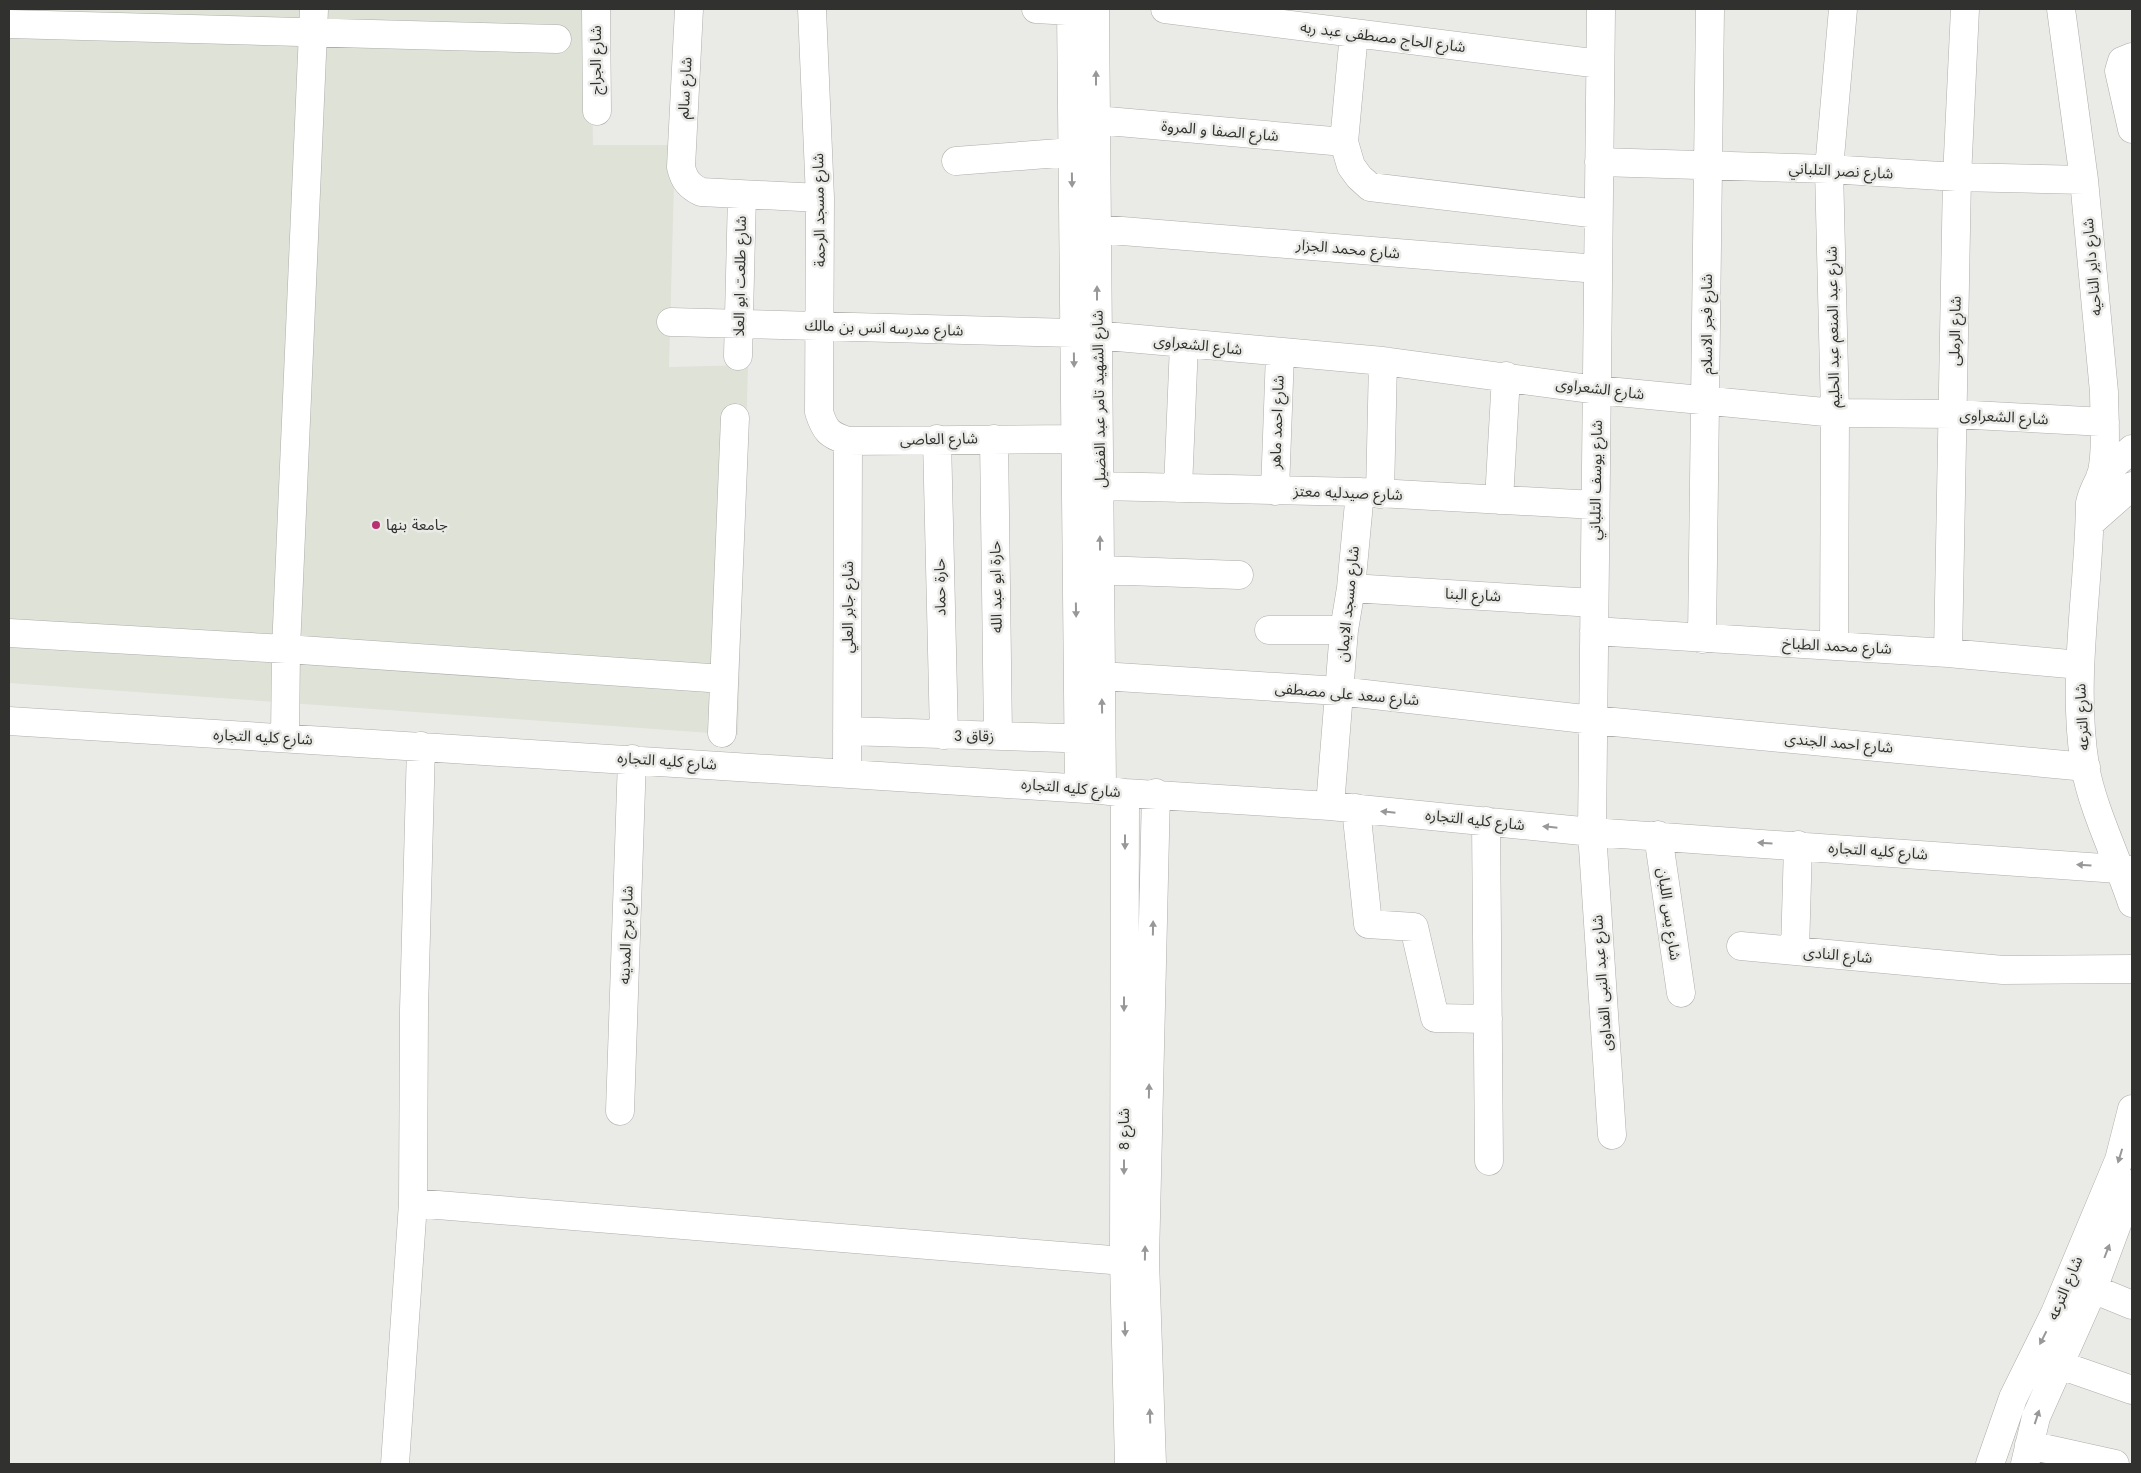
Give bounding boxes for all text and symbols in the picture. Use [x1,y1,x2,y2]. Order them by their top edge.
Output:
street label: شارع الحاج مصطفى عبد ربه [1299,16,1467,59]
street label: شارع الجراج [585,25,608,95]
street label: شارع سالم [672,56,699,120]
one-way arrow [1091,70,1099,86]
street label: شارع الصفا و المروة [1160,115,1280,148]
street label: شارع مسجد الرحمة [807,153,832,267]
street label: شارع نصر التلباني [1788,157,1894,186]
one-way arrow [1068,172,1076,188]
street label: شارع طلعت ابو العلا [728,215,753,336]
street label: شارع داير الناحيه [2077,217,2108,317]
street label: شارع محمد الجزار [1294,233,1401,266]
street label: شارع عبد المنعم عبد الحليم [1821,246,1846,408]
street label: شارع فجر الاسلام [1696,273,1719,374]
one-way arrow [1093,285,1101,301]
street label: شارع الرملى [1943,296,1968,366]
street label: شارع الشهيد تامر عبد الفضيل [1086,310,1113,488]
street label: شارع مدرسه انس بن مالك [804,314,964,343]
street label: شارع الشعراوى [1152,329,1244,362]
one-way arrow [1070,352,1078,368]
street label: شارع الشعراوى [1554,373,1646,406]
street label: شارع احمد ماهر [1264,374,1291,470]
street label: شارع الشعراوى [1959,404,2049,431]
street label: شارع يوسف التلباني [1584,419,1609,540]
street label: شارع العاصى [900,427,978,452]
street label: شارع صيدليه معتز [1292,480,1403,507]
place label: جامعة بنها [386,514,448,536]
marker: جامعة بنها [370,519,382,531]
one-way arrow [1096,535,1104,551]
street label: حارة ابو عبد الله [984,541,1008,633]
street label: شارع مسجد الايمان [1331,545,1366,663]
street label: حارة حماد [928,558,952,616]
street label: شارع جابر العلي [837,561,860,653]
street label: شارع البنا [1444,583,1502,608]
one-way arrow [1072,602,1080,618]
street label: شارع محمد الطباخ [1782,632,1893,661]
street label: شارع سعد على مصطفى [1274,677,1420,712]
street label: شارع الترعه [2069,683,2096,751]
one-way arrow [1097,698,1105,714]
street label: شارع كليه التجاره [213,723,314,752]
street label: زقاق 3 [954,725,994,747]
street label: شارع احمد الجندى [1784,727,1894,760]
street label: شارع كليه التجاره [616,747,718,776]
street label: شارع كليه التجاره [1020,773,1122,804]
street label: شارع كليه التجاره [1424,804,1526,837]
one-way arrow [1380,807,1396,815]
one-way arrow [1542,823,1558,831]
one-way arrow [1121,834,1129,850]
street label: شارع كليه التجاره [1827,837,1929,866]
one-way arrow [1756,838,1772,846]
one-way arrow [2075,861,2091,869]
street label: شارع يس اللبان [1651,866,1686,962]
street label: شارع برج المدينه [613,885,640,985]
street label: شارع عبد النبى الفداوى [1586,914,1619,1052]
one-way arrow [1149,920,1157,936]
street label: شارع النادى [1802,941,1874,970]
one-way arrow [1120,996,1128,1012]
one-way arrow [1145,1082,1153,1098]
street label: شارع 8 [1113,1108,1136,1150]
one-way arrow [2115,1149,2123,1164]
one-way arrow [1120,1159,1128,1175]
one-way arrow [2104,1244,2111,1259]
one-way arrow [1142,1245,1150,1261]
street label: شارع الترعه [2042,1253,2089,1324]
one-way arrow [1122,1321,1130,1337]
one-way arrow [2039,1331,2047,1345]
one-way arrow [1146,1407,1154,1423]
one-way arrow [2033,1409,2041,1424]

